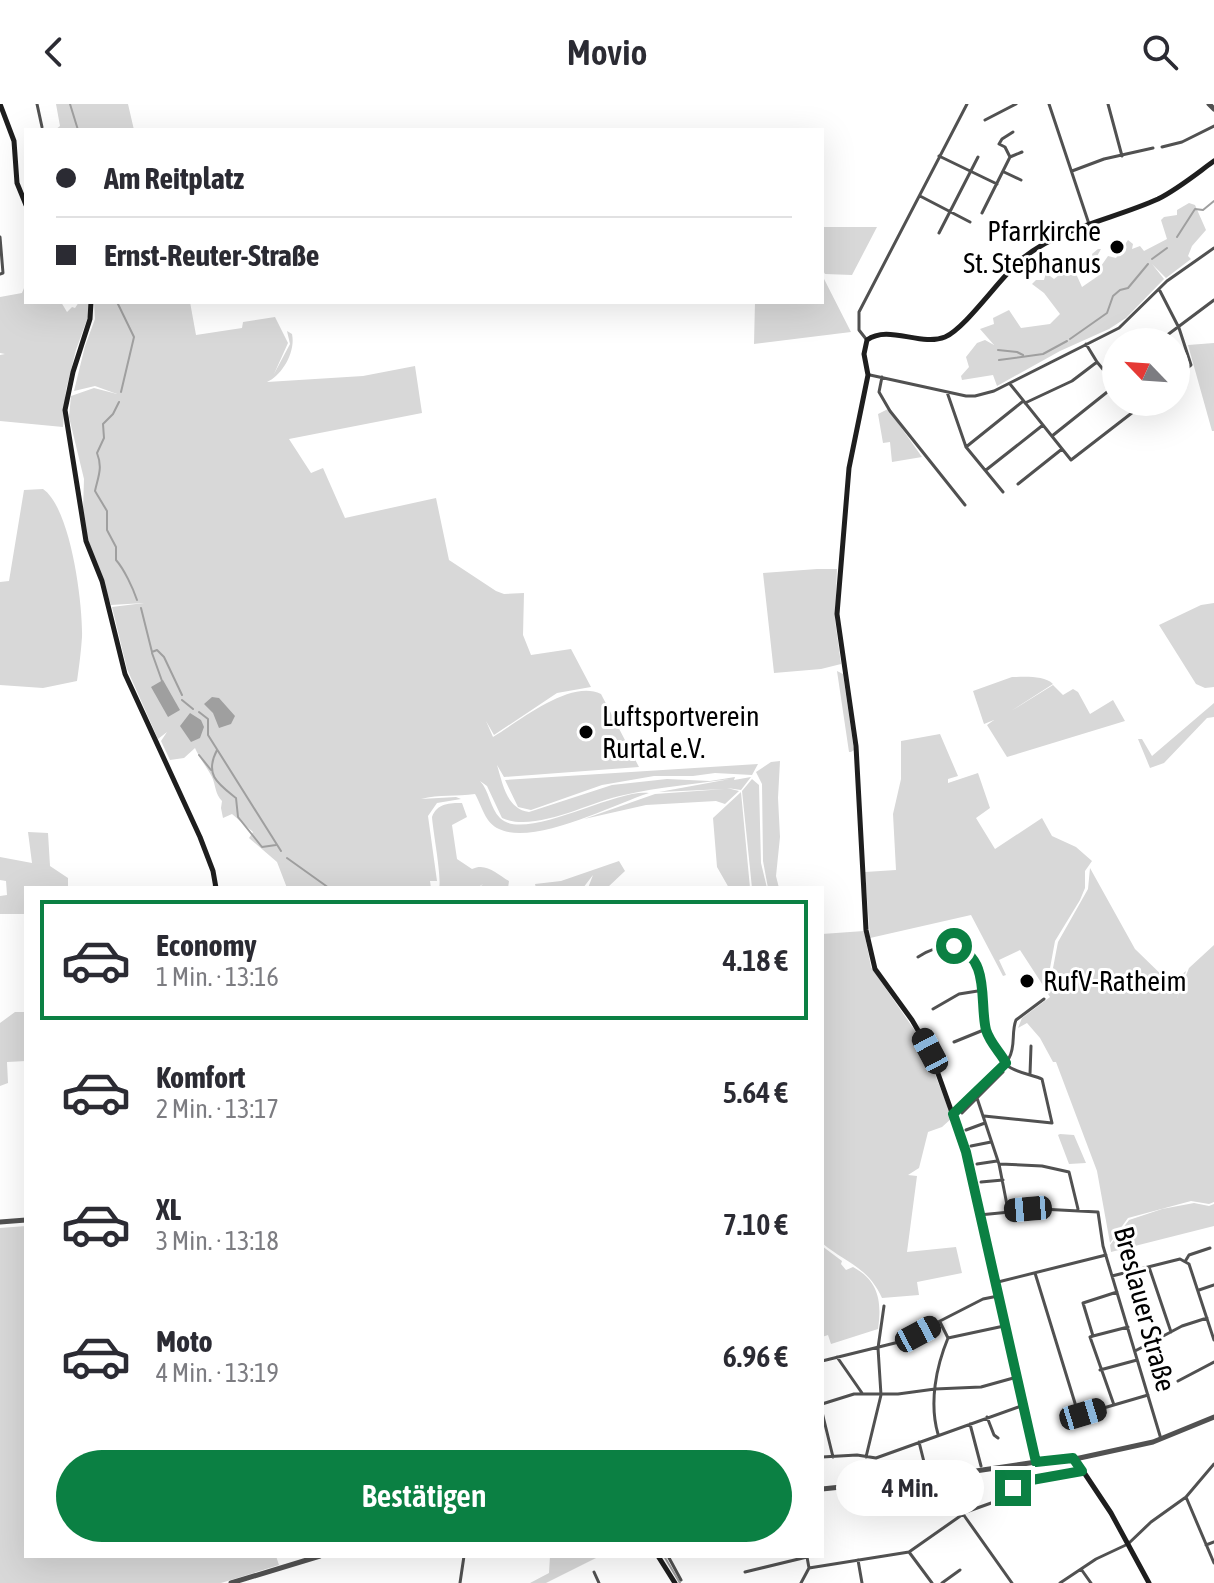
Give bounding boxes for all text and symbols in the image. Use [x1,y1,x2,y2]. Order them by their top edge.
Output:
icon: back [32,30,76,74]
icon: search [1138,30,1182,74]
text: Movio [567,31,647,73]
text: Am Reitplatz [104,161,244,195]
place label: Pfarrkirche St. Stephanus [963,215,1101,279]
text: Ernst-Reuter-Straße [104,238,320,272]
marker: Pfarrkirche St. Stephanus [1108,238,1126,256]
north arrow [1102,328,1190,416]
map controls [1102,328,1190,416]
place label: Luftsportverein Rurtal e.V. [602,700,759,764]
marker: Luftsportverein Rurtal e.V. [577,723,595,741]
icon: car [60,924,132,996]
text: Economy [156,928,257,962]
route start [936,928,972,964]
text: 4.18 € [723,943,788,977]
text: 1 Min. · 13:16 [156,962,279,992]
place label: RufV-Ratheim [1043,965,1187,997]
marker: RufV-Ratheim [1018,972,1036,990]
car [908,1024,952,1078]
icon: car [60,1056,132,1128]
text: Komfort [156,1060,245,1094]
text: 5.64 € [723,1075,788,1109]
text: 2 Min. · 13:17 [156,1094,279,1124]
icon: car [60,1188,132,1260]
text: XL [156,1192,181,1226]
car [1003,1195,1053,1223]
text: 7.10 € [723,1207,788,1241]
street label: Breslauer Straße [1108,1223,1182,1395]
text: 3 Min. · 13:18 [156,1226,279,1256]
car [891,1312,945,1356]
icon: car [60,1320,132,1392]
text: Moto [156,1324,213,1358]
text: 6.96 € [723,1339,788,1373]
text: 4 Min. · 13:19 [156,1358,279,1388]
car [1057,1396,1109,1432]
button: Bestätigen [56,1450,792,1542]
callout: 4 Min. [837,1460,985,1516]
route end [995,1470,1031,1506]
text: 4 Min. [882,1473,938,1503]

